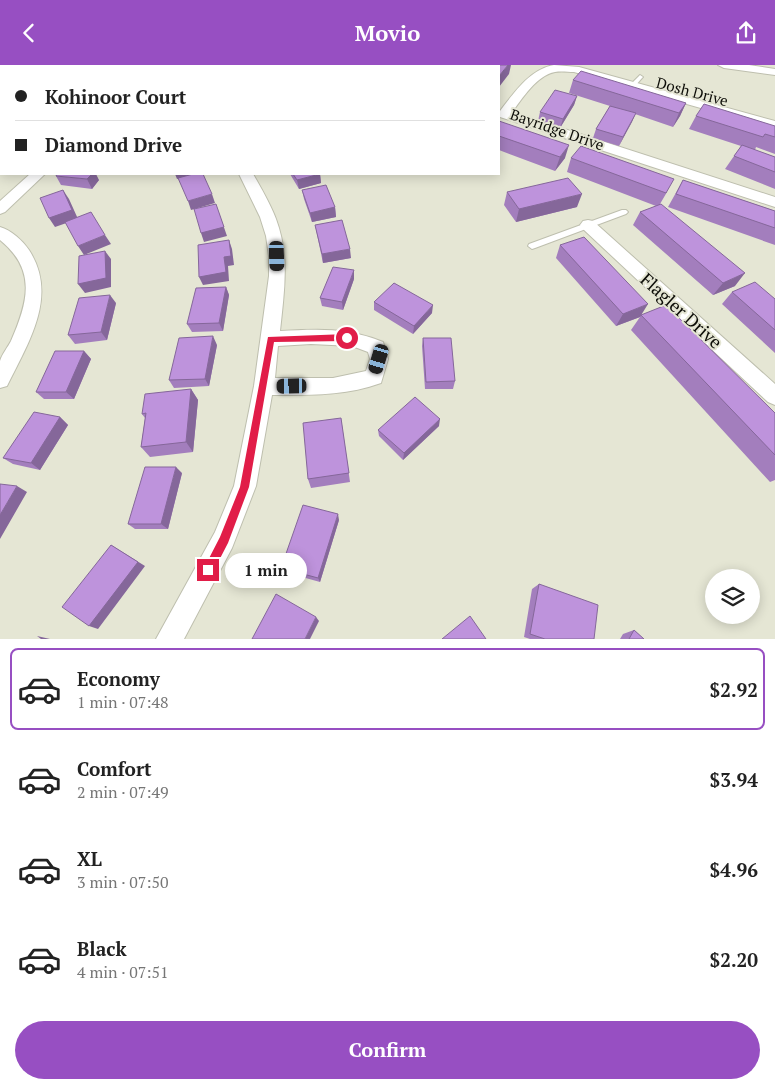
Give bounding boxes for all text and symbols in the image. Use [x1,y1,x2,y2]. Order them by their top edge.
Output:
text: Movio [355,18,420,47]
icon: back [15,19,43,47]
icon: share [732,19,760,47]
street label: Dosh Drive [654,72,730,110]
text: Kohinoor Court [45,84,186,109]
street label: Bayridge Drive [508,104,607,154]
text: Diamond Drive [45,132,182,157]
car [268,241,285,271]
street label: Flagler Drive [636,267,728,353]
route start [336,327,358,349]
car [367,342,390,376]
car [276,378,307,394]
callout: 1 min [226,553,308,587]
route end [197,559,219,581]
text: 1 min [244,559,288,581]
map controls [705,569,760,624]
button: layers [705,569,760,624]
text: Economy [77,666,160,691]
icon: car [17,667,62,712]
text: $2.92 [709,677,758,702]
text: 1 min · 07:48 [77,691,169,713]
text: Comfort [77,756,152,781]
icon: car [17,757,62,802]
text: $3.94 [709,767,758,792]
text: 2 min · 07:49 [77,781,169,803]
text: XL [77,846,102,871]
icon: car [17,847,62,892]
text: $4.96 [709,857,758,882]
text: 3 min · 07:50 [77,871,169,893]
text: Black [77,936,127,961]
icon: car [17,937,62,982]
text: $2.20 [709,947,758,972]
text: 4 min · 07:51 [77,961,169,983]
button: Confirm [15,1021,760,1079]

